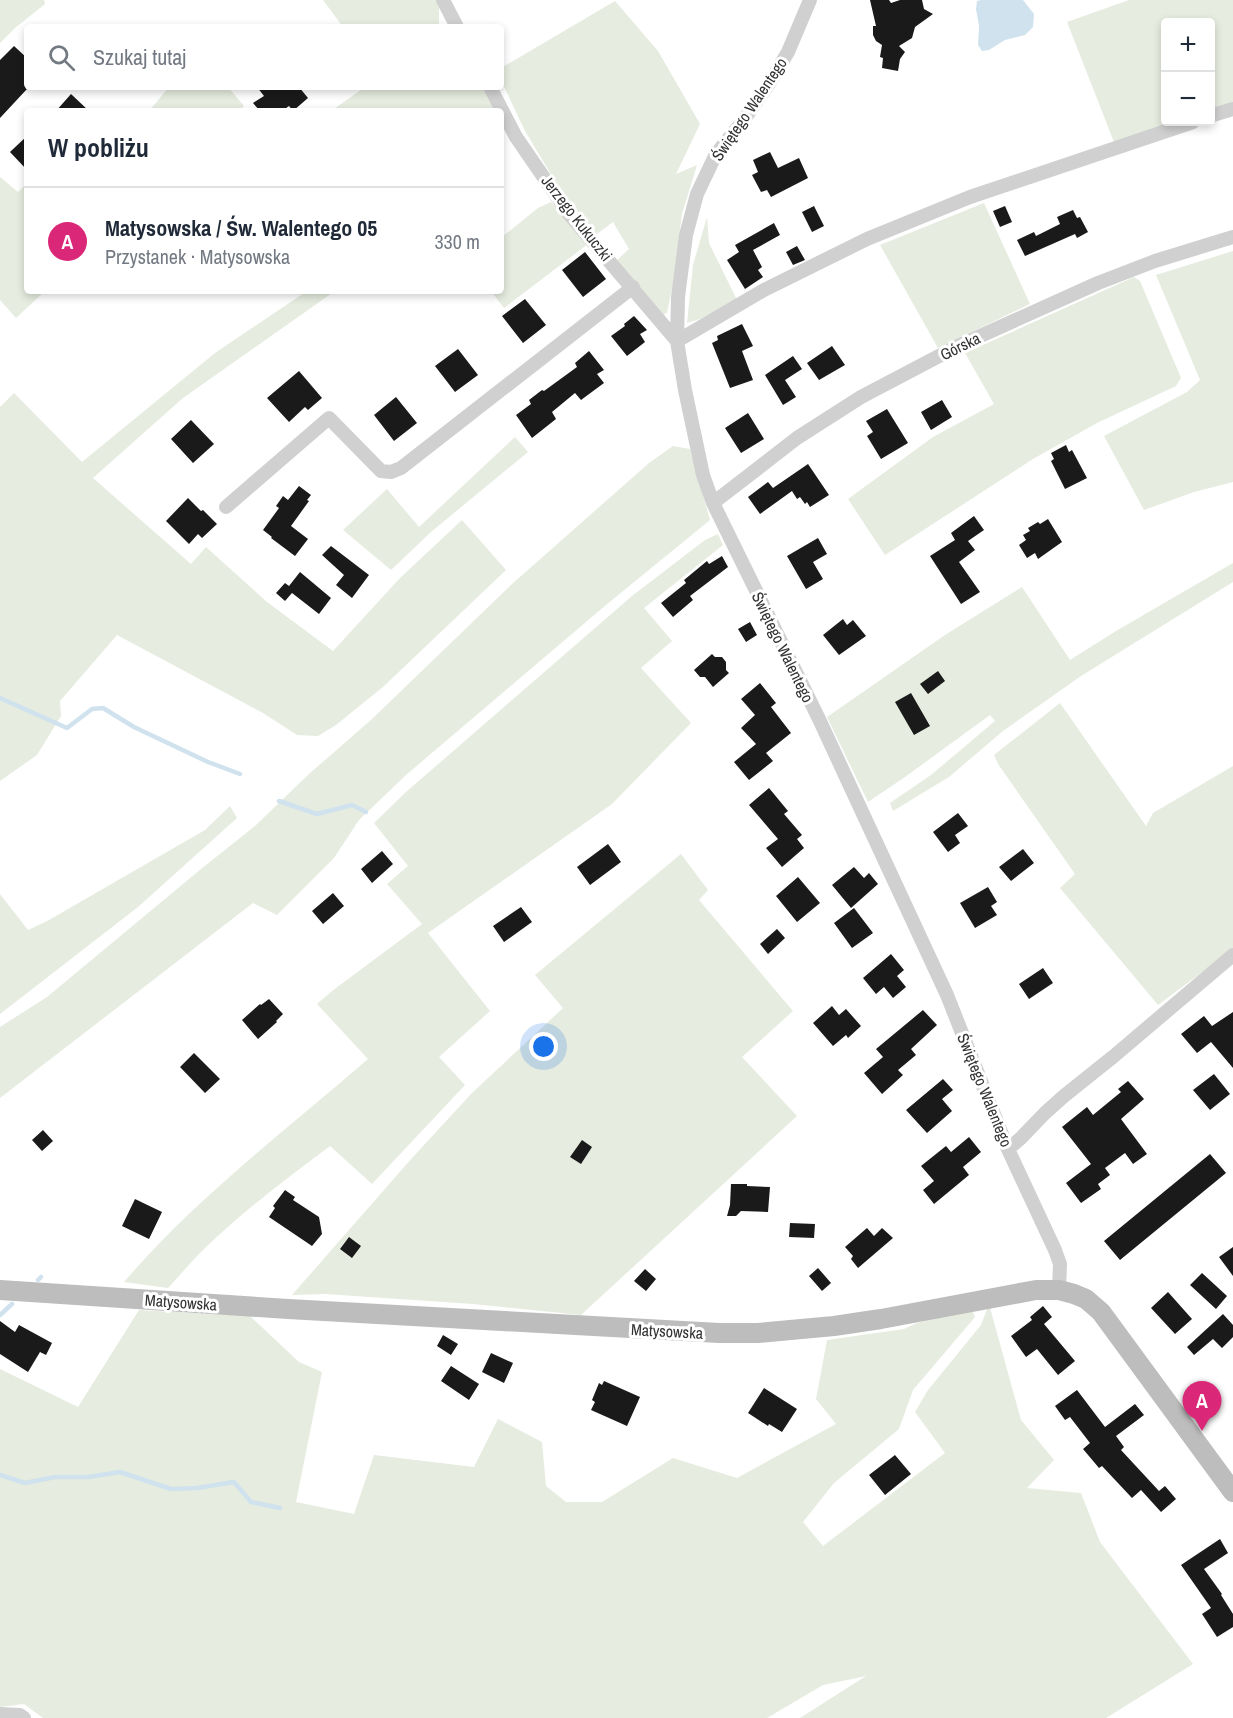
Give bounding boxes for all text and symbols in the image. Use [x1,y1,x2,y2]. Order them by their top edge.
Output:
map controls [1161,18,1215,126]
button: + [1161,18,1215,72]
search box [24,24,504,90]
icon: search [45,41,78,74]
text: Szukaj tutaj [93,42,186,72]
street label: Świętego Walentego [706,53,792,165]
button: − [1161,72,1215,126]
text: W pobliżu [48,130,149,165]
street label: Jerzego Kukuczki [536,170,618,266]
text: Matysowska / Św. Walentego 05 [105,213,377,243]
text: A [62,228,73,255]
text: 330 m [434,228,480,255]
text: Przystanek · Matysowska [105,243,290,270]
street label: Górska [936,327,984,365]
street label: Świętego Walentego [747,588,819,706]
street label: Świętego Walentego [952,1030,1018,1150]
your location [529,1032,558,1061]
street label: Matysowska [144,1289,218,1316]
street label: Matysowska [630,1318,704,1344]
pin: A [1182,1382,1222,1431]

